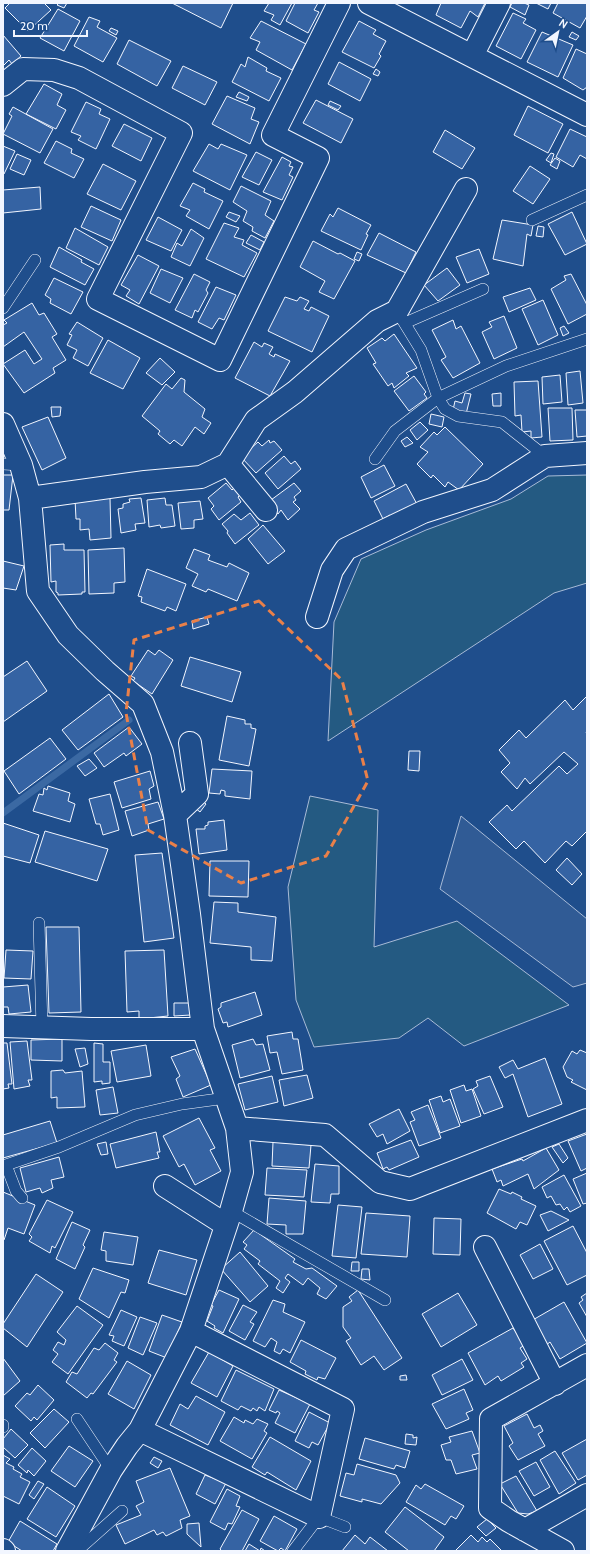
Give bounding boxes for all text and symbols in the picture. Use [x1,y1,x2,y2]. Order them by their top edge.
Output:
scale bar [14,12,87,38]
north arrow [538,12,578,52]
text: N [556,16,571,32]
text: 20 m [20,18,48,33]

